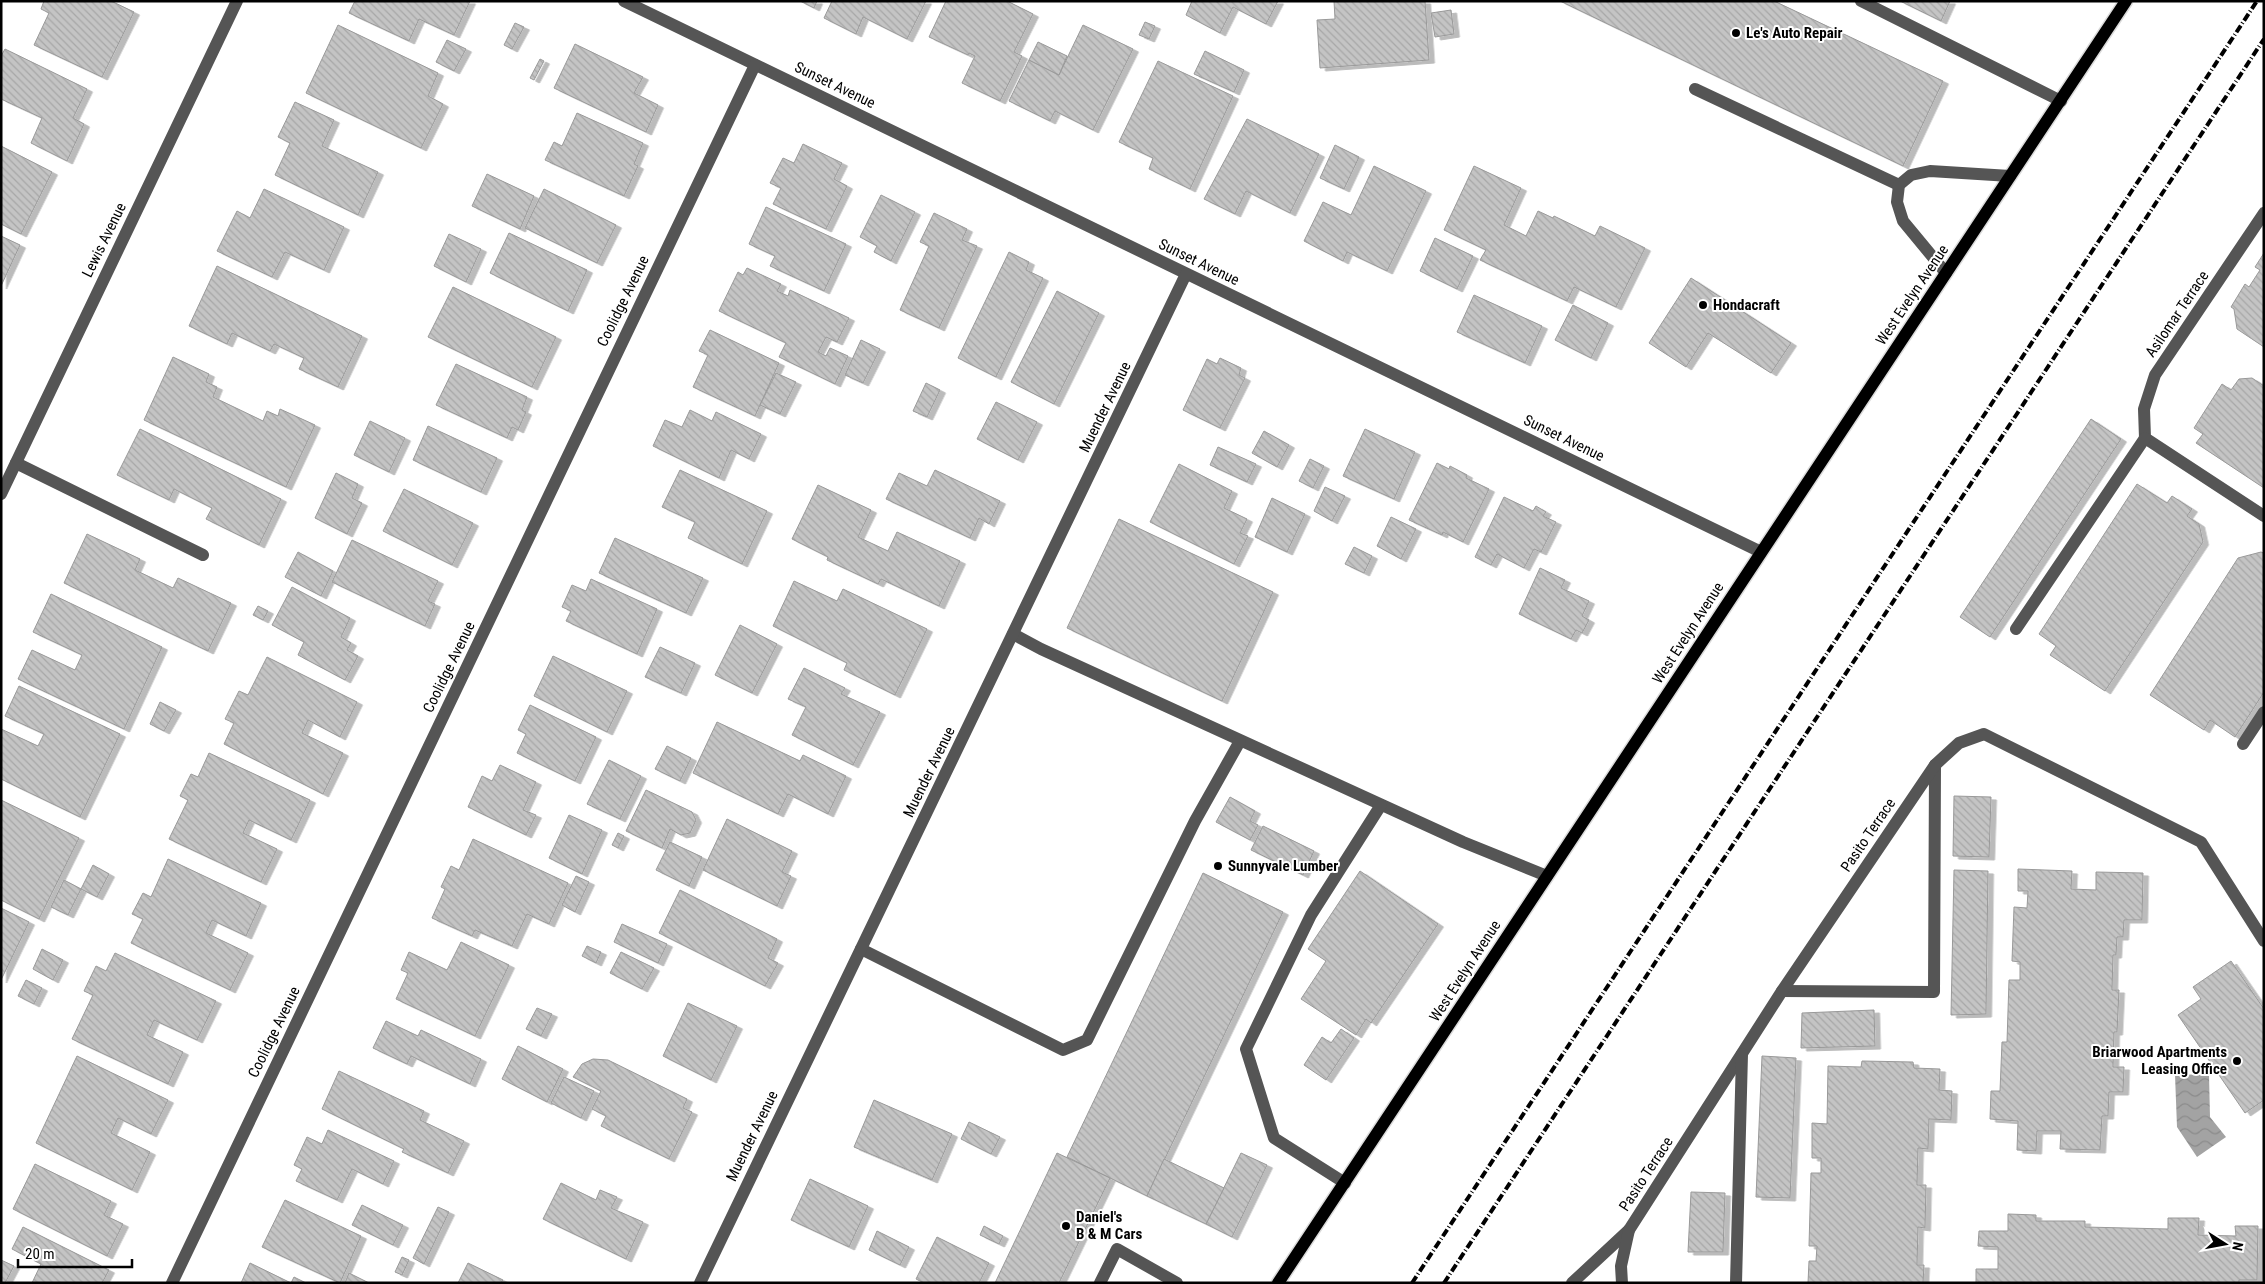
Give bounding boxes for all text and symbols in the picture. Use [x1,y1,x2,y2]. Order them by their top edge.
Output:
place label: Le's Auto Repair [1746,24,1843,42]
marker: Le's Auto Repair [1730,27,1742,39]
street label: Sunset Avenue [792,58,878,112]
street label: Lewis Avenue [78,200,130,280]
street label: Sunset Avenue [1156,235,1242,289]
street label: West Evelyn Avenue [1872,241,1952,349]
street label: Coolidge Avenue [593,253,653,349]
street label: Asilomar Terrace [2142,267,2212,361]
place label: Hondacraft [1713,296,1780,314]
marker: Hondacraft [1697,299,1709,311]
street label: Muender Avenue [1075,359,1135,455]
street label: Sunset Avenue [1521,411,1607,465]
street label: West Evelyn Avenue [1649,579,1727,687]
street label: Coolidge Avenue [419,619,479,715]
street label: Muender Avenue [899,724,959,820]
street label: Pasito Terrace [1837,795,1899,875]
place label: Sunnyvale Lumber [1228,857,1338,875]
marker: Sunnyvale Lumber [1212,860,1224,872]
street label: West Evelyn Avenue [1426,917,1504,1025]
street label: Coolidge Avenue [244,984,304,1080]
place label: Briarwood Apartments Leasing Office [2092,1043,2227,1078]
marker: Briarwood Apartments Leasing Office [2231,1055,2243,1067]
street label: Muender Avenue [722,1088,782,1184]
street label: Pasito Terrace [1615,1134,1677,1214]
place label: Daniel's B & M Cars [1076,1208,1142,1243]
north arrow [2200,1219,2250,1269]
marker: Daniel's B & M Cars [1060,1220,1072,1232]
scale bar [18,1236,131,1268]
text: N [2229,1241,2246,1252]
text: 20 m [25,1245,55,1263]

